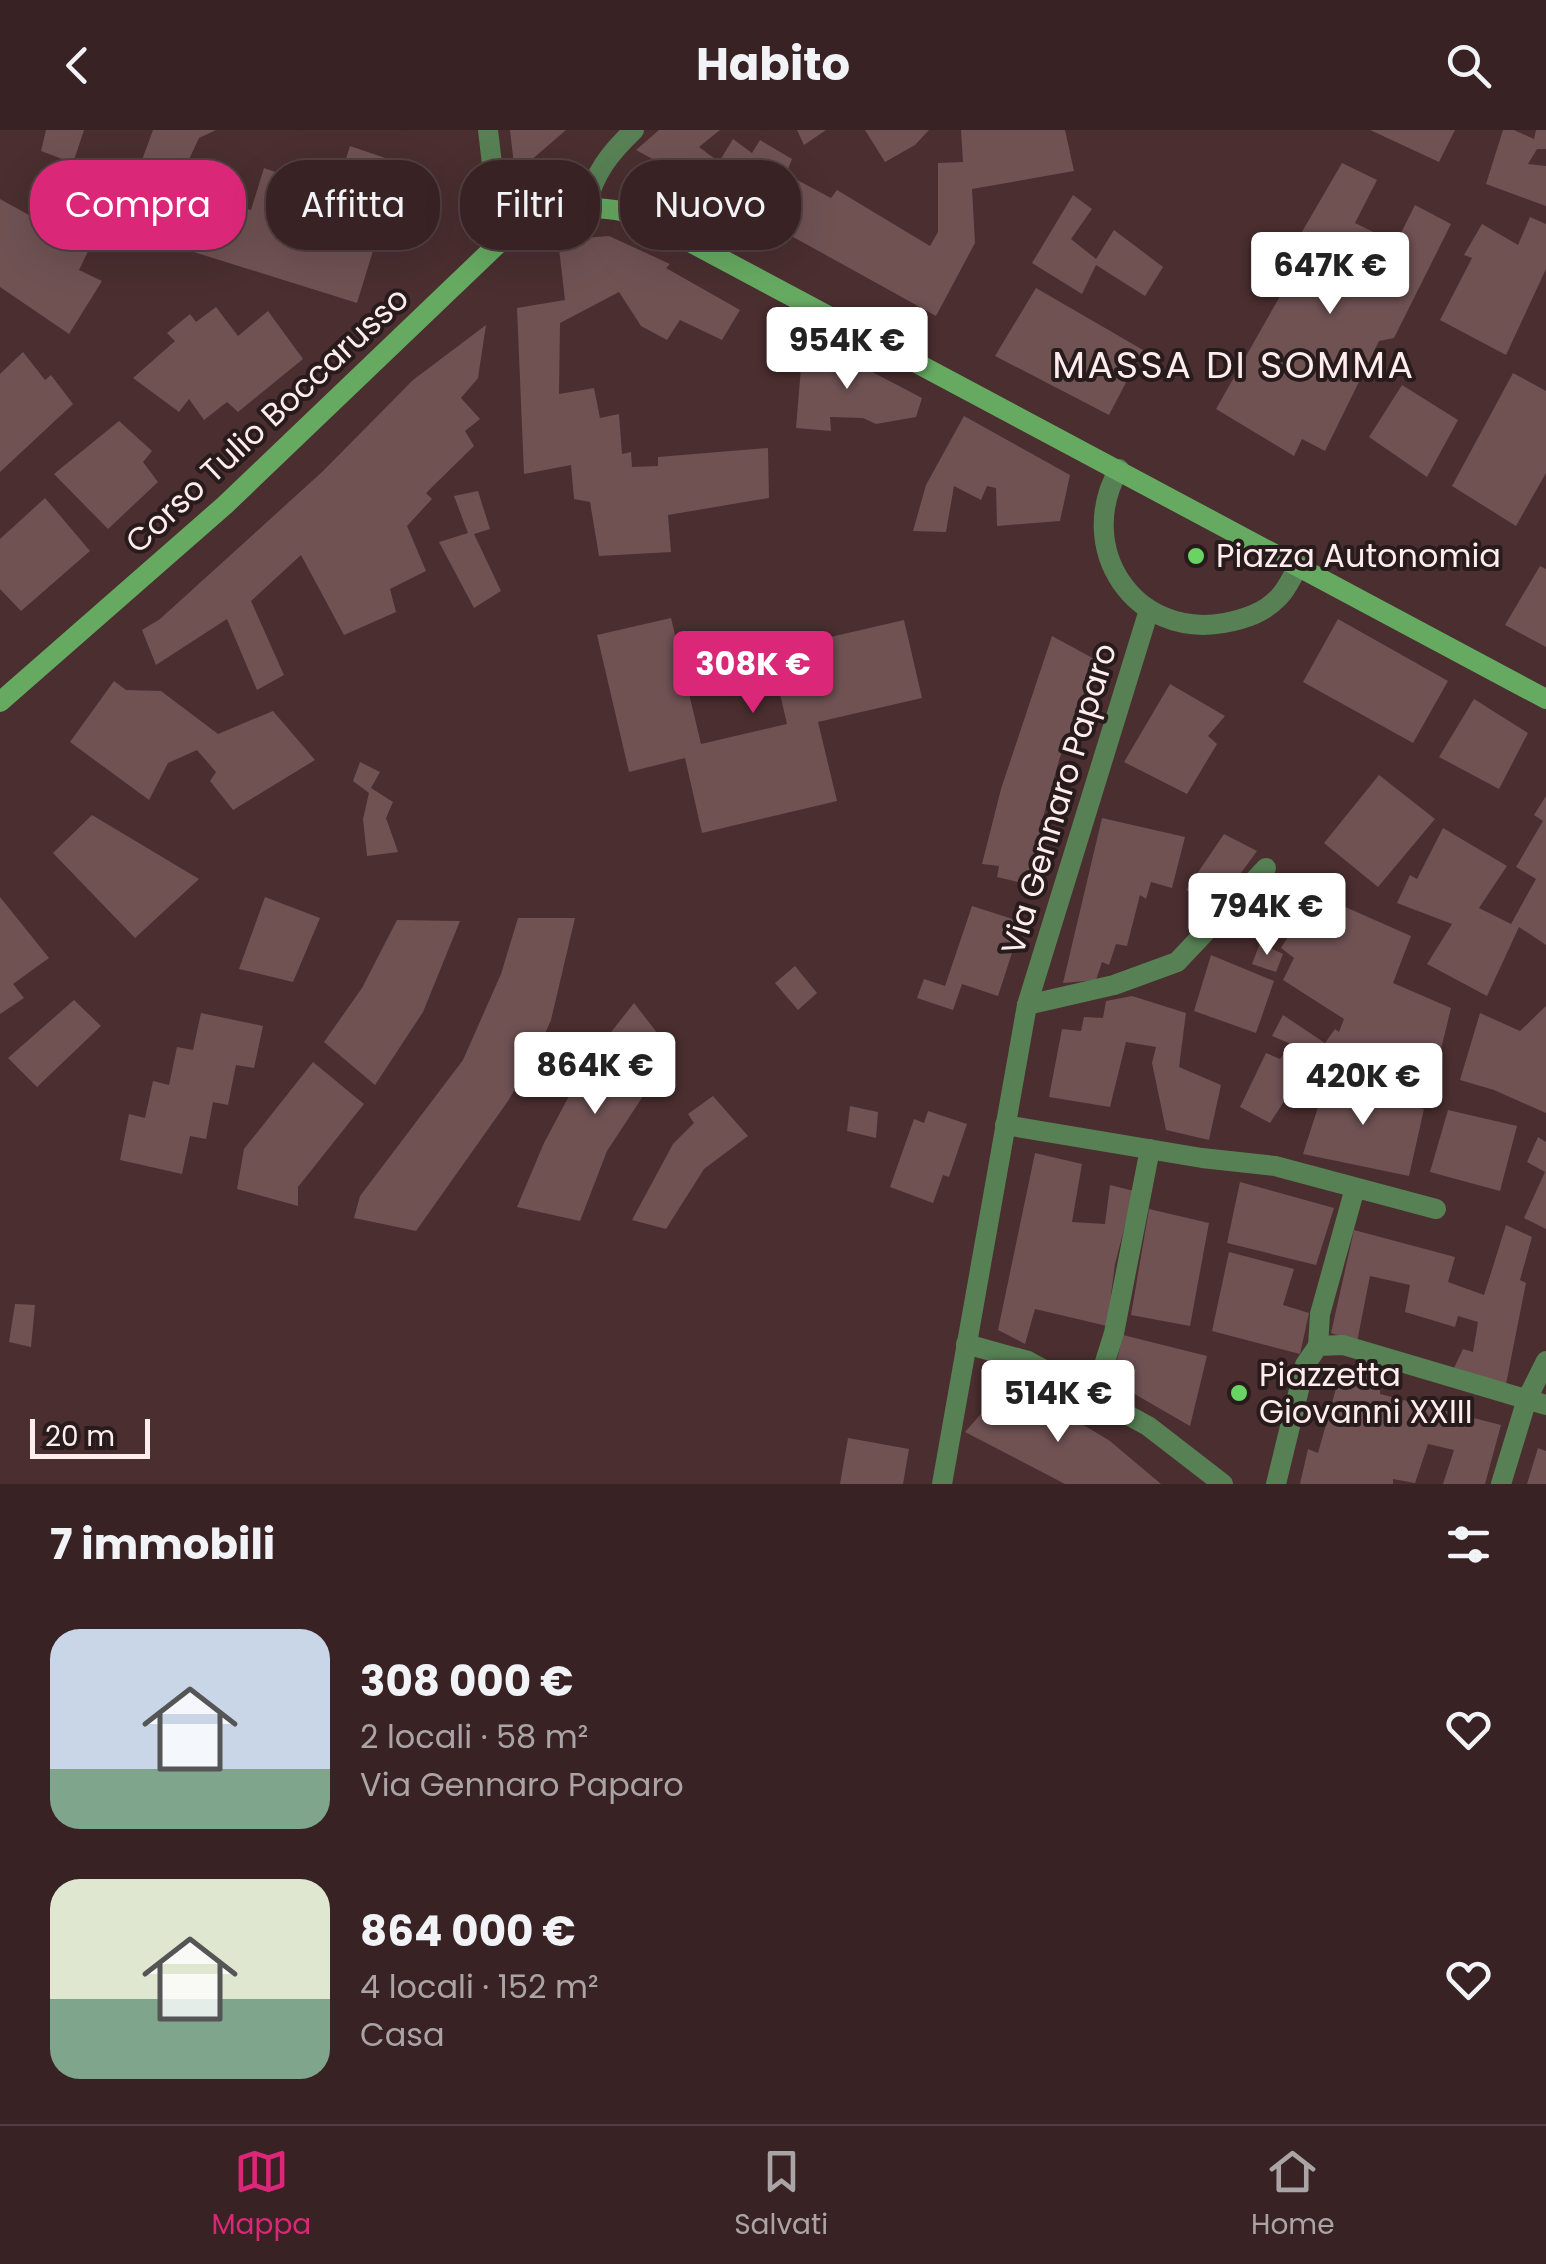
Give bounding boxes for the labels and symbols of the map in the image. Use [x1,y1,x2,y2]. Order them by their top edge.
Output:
pin: 647K € [1249,232,1411,317]
street label: Corso Tulio Boccarusso [115,276,418,563]
pin: 954K € [766,307,928,392]
district label: MASSA DI SOMMA [1052,338,1416,391]
place label: Piazza Autonomia [1216,533,1501,578]
marker: Piazza Autonomia [1185,545,1207,567]
pin: 308K € [672,631,834,716]
street label: Via Gennaro Paparo [990,637,1127,960]
pin: 794K € [1186,873,1348,958]
pin: 864K € [514,1032,676,1117]
pin: 420K € [1282,1043,1444,1128]
place label: Piazzetta Giovanni XXIII [1259,1352,1473,1434]
pin: 514K € [977,1360,1139,1445]
marker: Piazzetta Giovanni XXIII [1228,1382,1250,1404]
scale bar [30,1414,150,1458]

